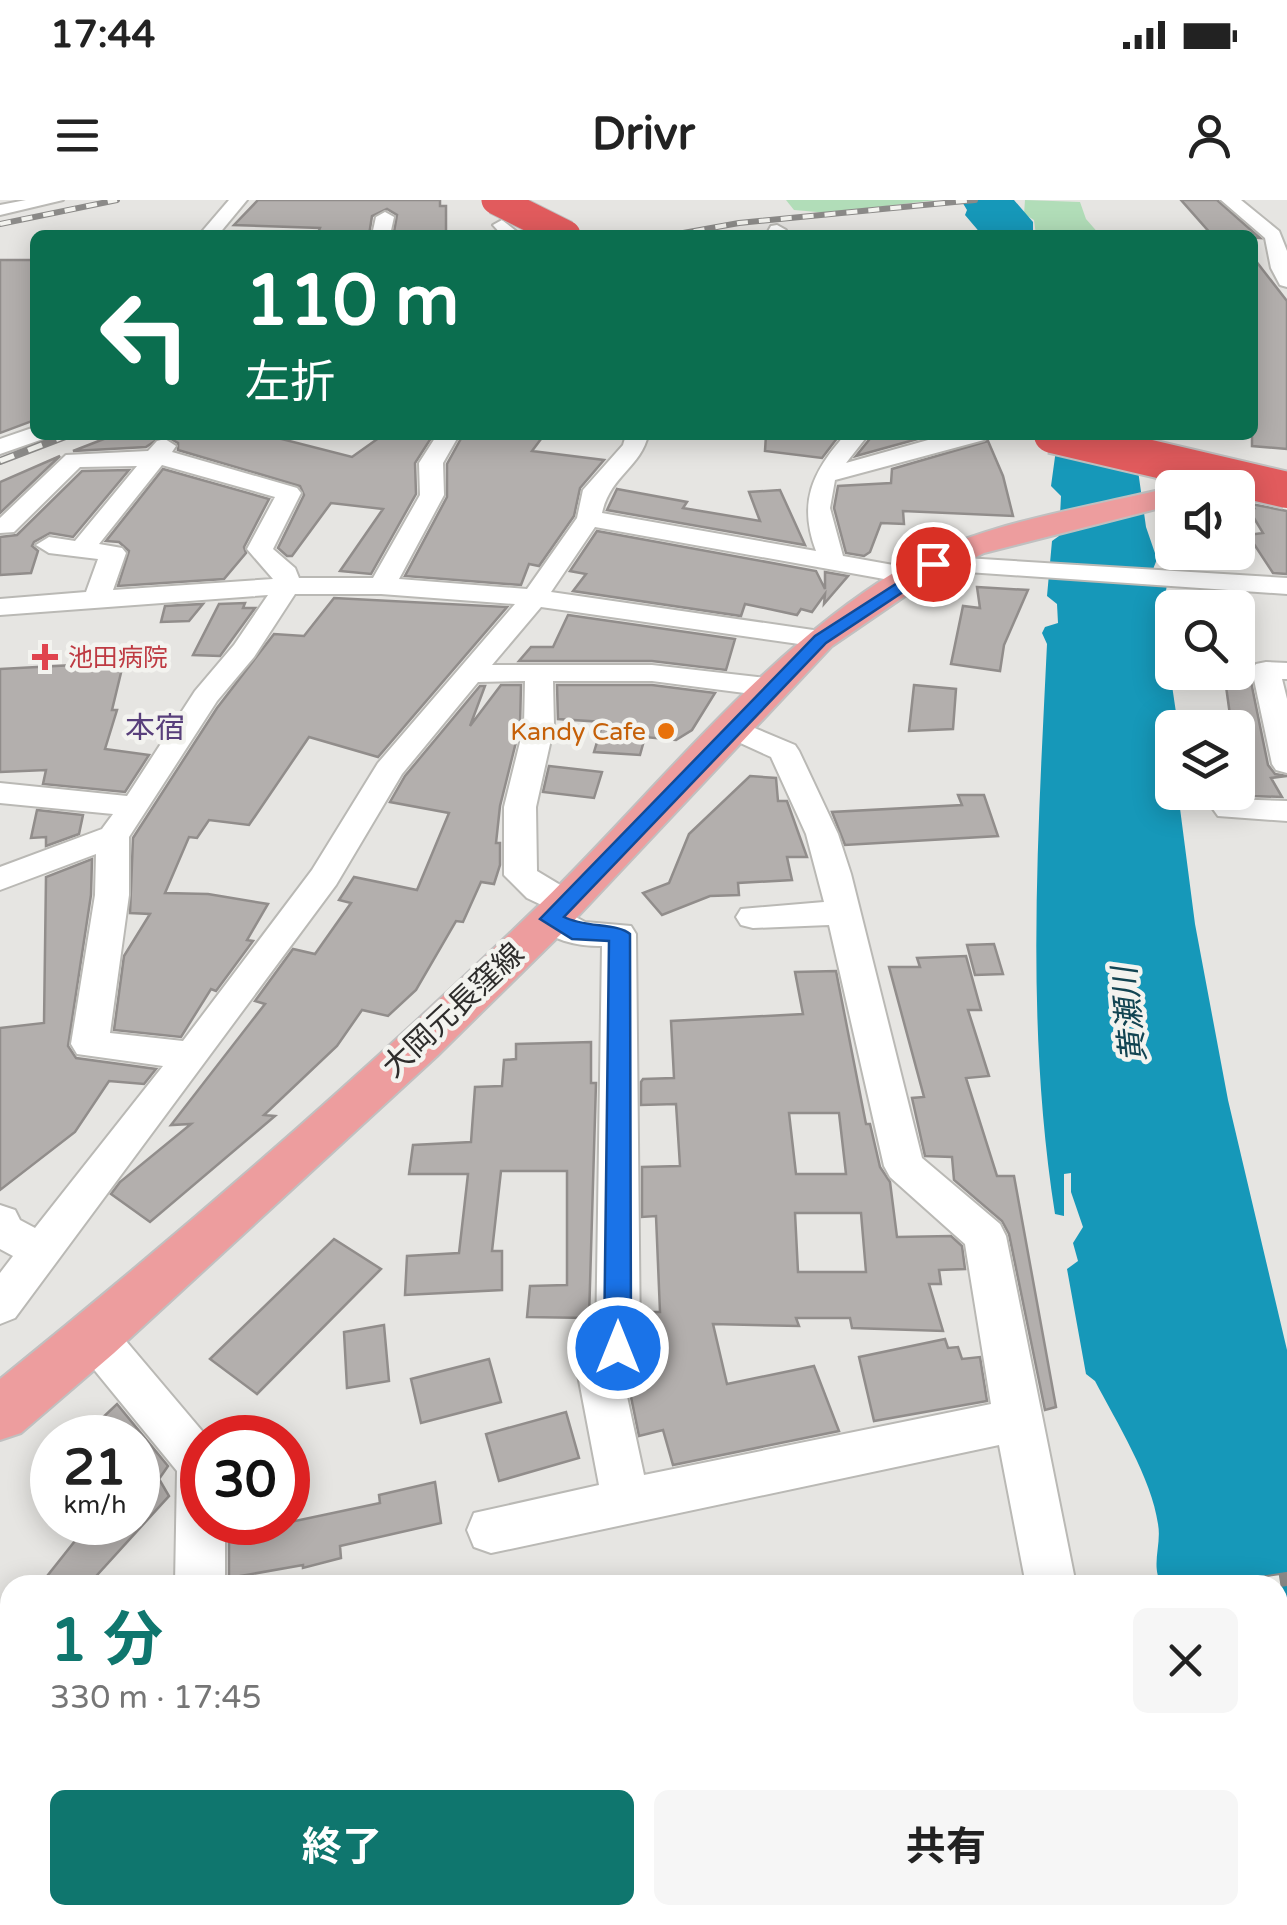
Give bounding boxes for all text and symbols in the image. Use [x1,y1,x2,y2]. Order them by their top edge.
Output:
text: 17:44 [50,12,155,58]
icon: menu [50,108,105,163]
text: Drivr [592,108,695,162]
icon: person [1182,108,1237,163]
text: 110 m [245,260,459,344]
icon: left [80,270,210,400]
text: 左折 [245,356,335,410]
map controls [1155,470,1255,810]
button: sound [1155,470,1255,570]
pin [891,522,976,607]
icon: arrive [906,537,961,592]
button: search [1155,590,1255,690]
place label: 池田病院 [68,643,168,673]
marker: 池田病院 [32,644,58,670]
district label: 本宿 [125,710,185,747]
button: layers [1155,710,1255,810]
place label: Kandy Cafe [510,717,646,747]
marker: Kandy Cafe [655,720,677,742]
street label: 大岡元長窪線 [375,935,532,1085]
water label: 黄瀬川 [1106,962,1154,1065]
position arrow [566,1296,670,1400]
speed limit sign: 30 [180,1415,310,1545]
text: 21 [64,1438,126,1498]
text: km/h [64,1490,126,1520]
text: 1 分 [50,1605,163,1677]
button: close [1133,1608,1238,1713]
text: 330 m · 17:45 [50,1679,262,1717]
button: 終了 [50,1790,634,1905]
button: 共有 [654,1790,1238,1905]

